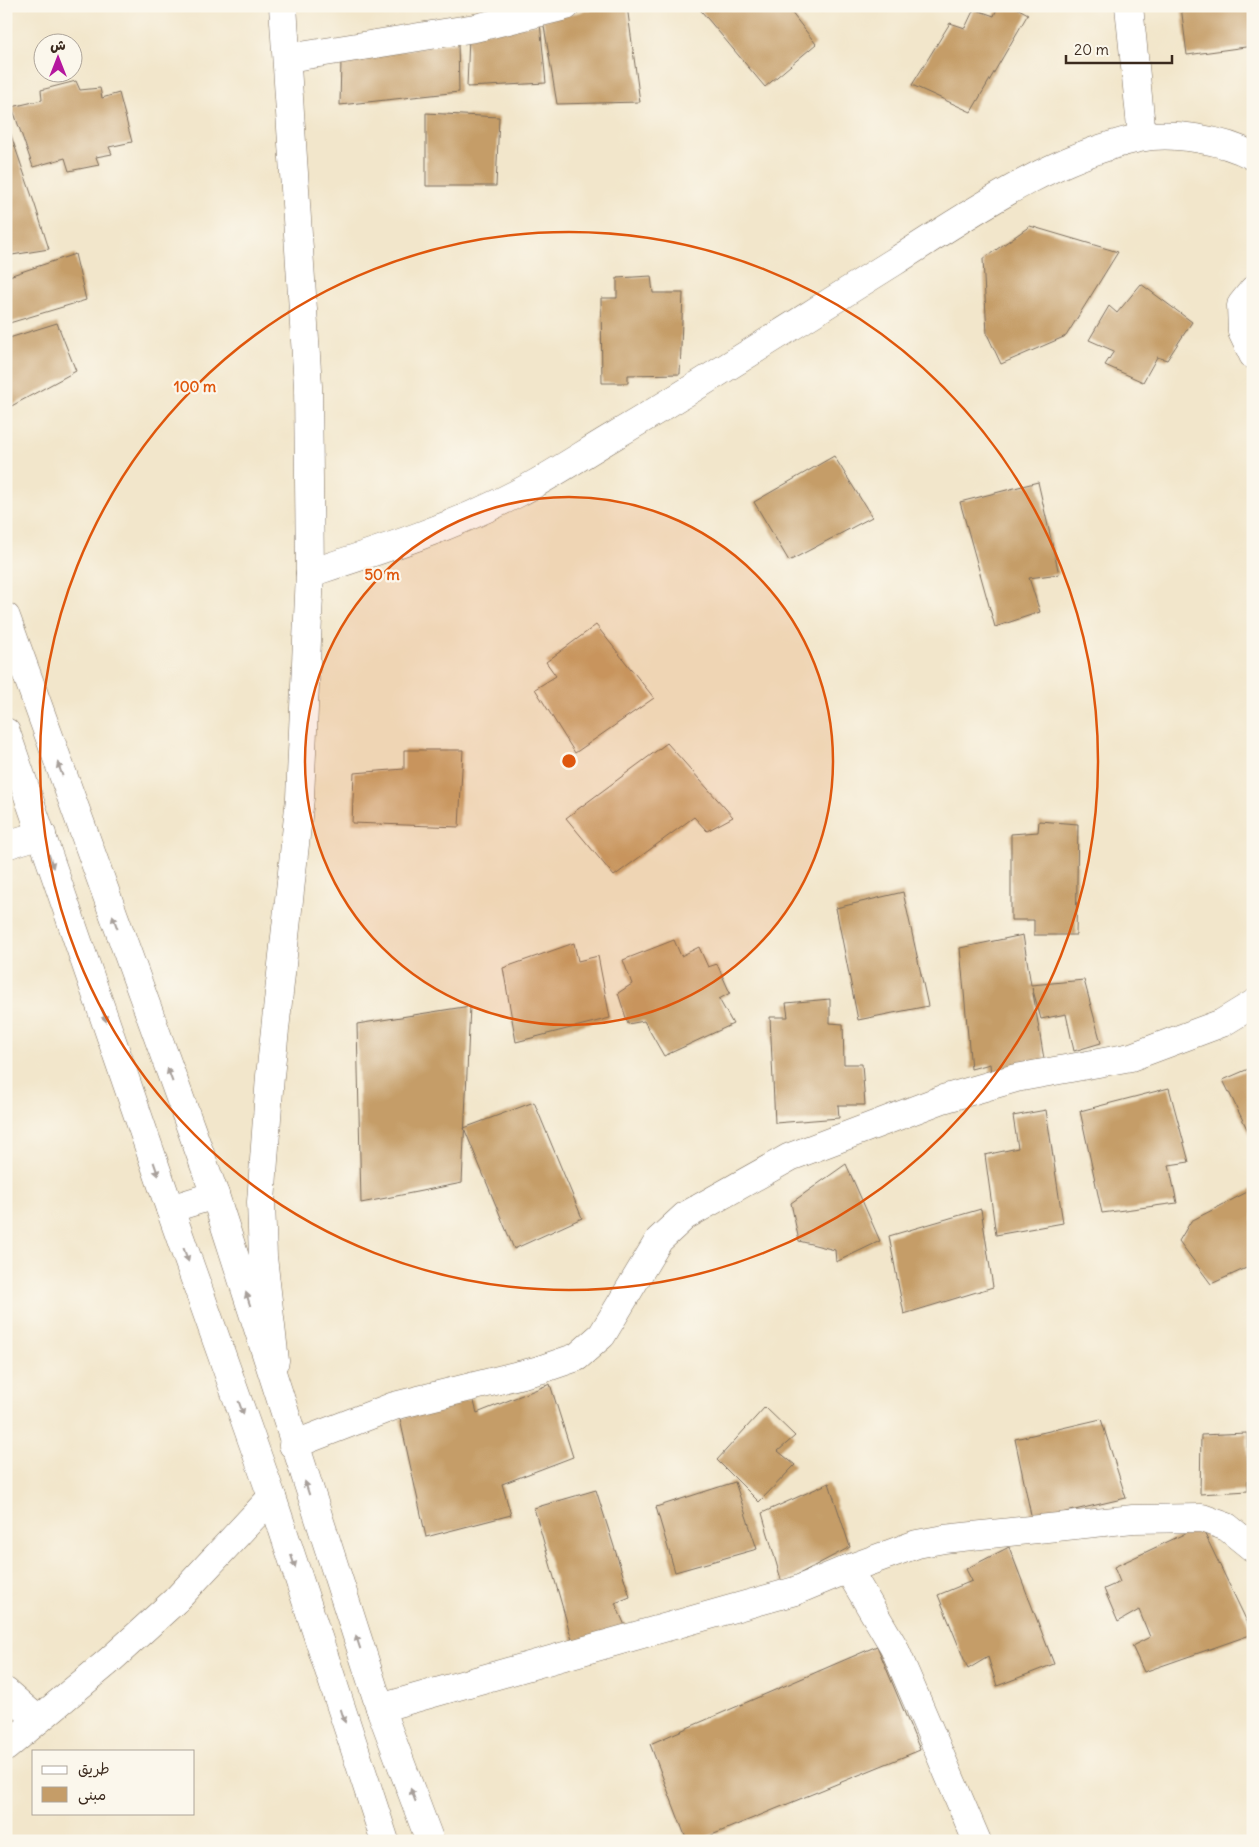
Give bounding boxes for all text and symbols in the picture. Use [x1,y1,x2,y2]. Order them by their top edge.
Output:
north arrow [32,32,82,82]
scale bar [1066,32,1173,64]
text: ش [50,36,66,54]
text: 20 m [1074,40,1109,59]
text: 100 m [174,377,216,396]
text: 50 m [364,565,400,584]
centre of rings [560,752,578,770]
one-way arrow [56,761,63,776]
one-way arrow [47,854,55,869]
one-way arrow [111,914,118,929]
one-way arrow [100,1008,108,1023]
one-way arrow [165,1067,173,1082]
one-way arrow [153,1161,160,1176]
one-way arrow [183,1247,190,1262]
one-way arrow [243,1292,251,1307]
one-way arrow [237,1400,245,1415]
one-way arrow [303,1480,311,1495]
one-way arrow [290,1554,297,1569]
one-way arrow [354,1634,362,1649]
one-way arrow [339,1709,347,1724]
legend [32,1750,195,1814]
text: طريق [78,1759,110,1778]
text: مبنى [78,1785,106,1805]
one-way arrow [408,1788,416,1802]

